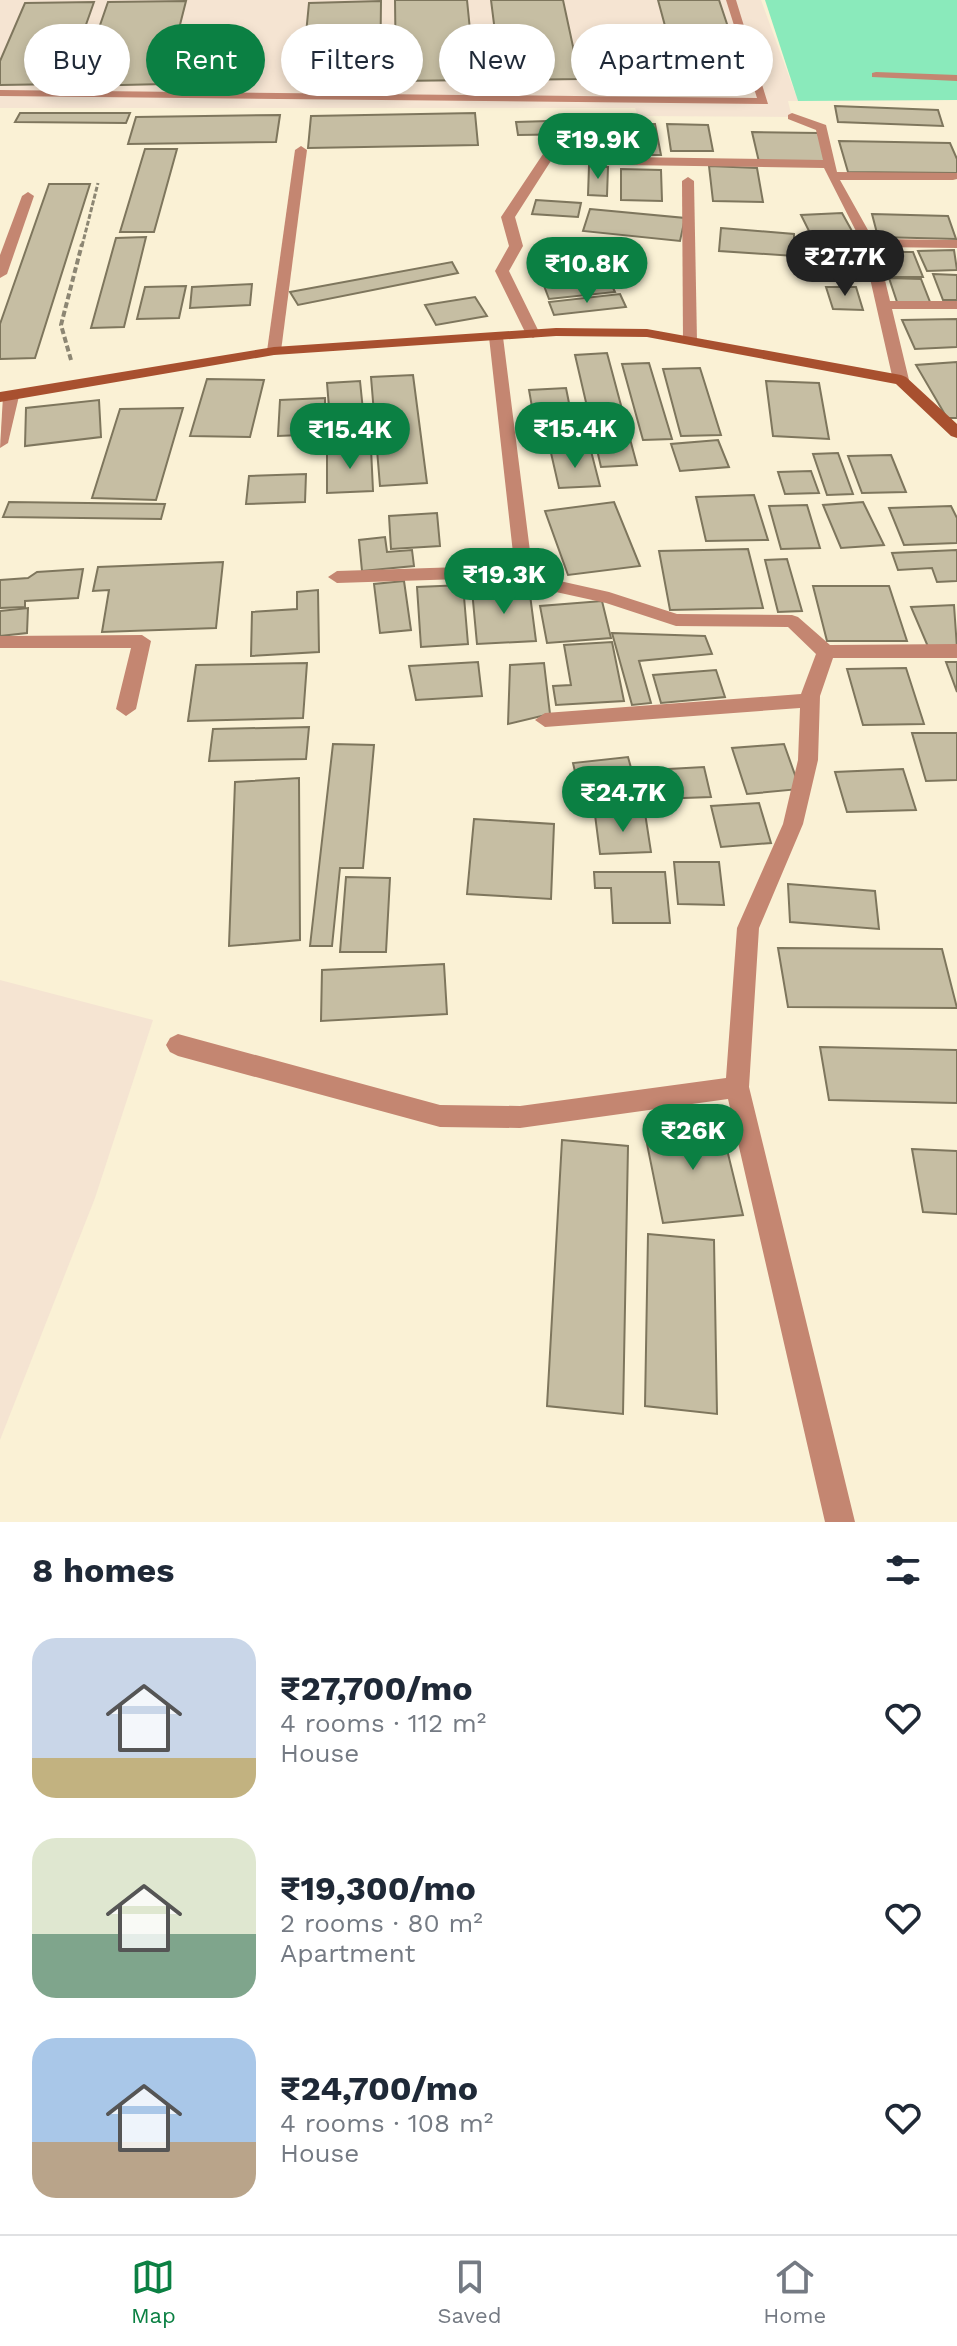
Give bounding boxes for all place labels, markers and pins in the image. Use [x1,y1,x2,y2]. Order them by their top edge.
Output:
pin: ₹19.9K [533,113,663,181]
pin: ₹27.7K [780,230,910,298]
pin: ₹10.8K [522,237,652,305]
pin: ₹15.4K [510,402,640,470]
pin: ₹15.4K [285,403,415,471]
pin: ₹19.3K [439,548,569,616]
pin: ₹24.7K [558,766,688,834]
pin: ₹26K [646,1104,740,1172]

